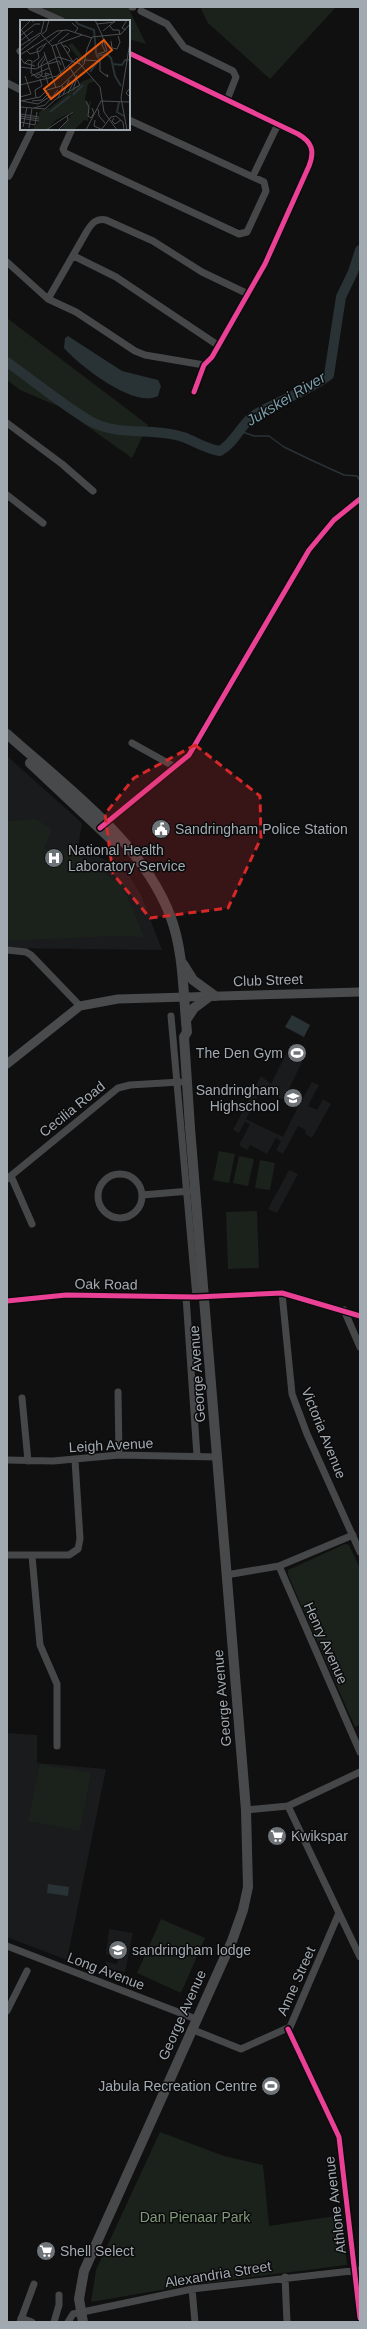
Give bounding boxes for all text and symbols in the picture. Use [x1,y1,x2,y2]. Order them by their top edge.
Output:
inset map [20,20,130,130]
water label: Jukskei River [242,368,329,429]
public building icon: Sandringham Police Station [150,818,172,840]
place label: Sandringham Police Station [175,821,348,837]
place label: National Health Laboratory Service [68,842,186,874]
hospital icon: National Health Laboratory Service [43,847,65,869]
street label: Club Street [233,971,303,989]
sports icon: The Den Gym [286,1042,308,1064]
place label: The Den Gym [196,1045,283,1061]
street label: Cecilia Road [36,1078,108,1140]
place label: Sandringham Highschool [196,1082,279,1114]
school or university icon: Sandringham Highschool [282,1087,304,1109]
street label: Oak Road [74,1275,138,1293]
street label: George Avenue [186,1325,208,1423]
street label: Victoria Avenue [298,1385,350,1481]
street label: Leigh Avenue [68,1435,154,1455]
street label: Henry Avenue [301,1600,351,1686]
street label: George Avenue [210,1649,234,1747]
supermarket icon: Kwikspar [266,1825,288,1847]
place label: Kwikspar [291,1828,348,1844]
school or university icon: sandringham lodge [107,1939,129,1961]
place label: sandringham lodge [132,1942,251,1958]
street label: Anne Street [274,1944,318,2018]
street label: Long Avenue [65,1949,147,1993]
street label: George Avenue [155,1967,209,2063]
sports icon: Jabula Recreation Centre [260,2075,282,2097]
place label: Jabula Recreation Centre [98,2078,257,2094]
street label: Athlone Avenue [321,2155,349,2255]
park label: Dan Pienaar Park [140,2209,251,2225]
supermarket icon: Shell Select [35,2240,57,2262]
place label: Shell Select [60,2243,134,2259]
street label: Alexandria Street [164,2258,272,2290]

